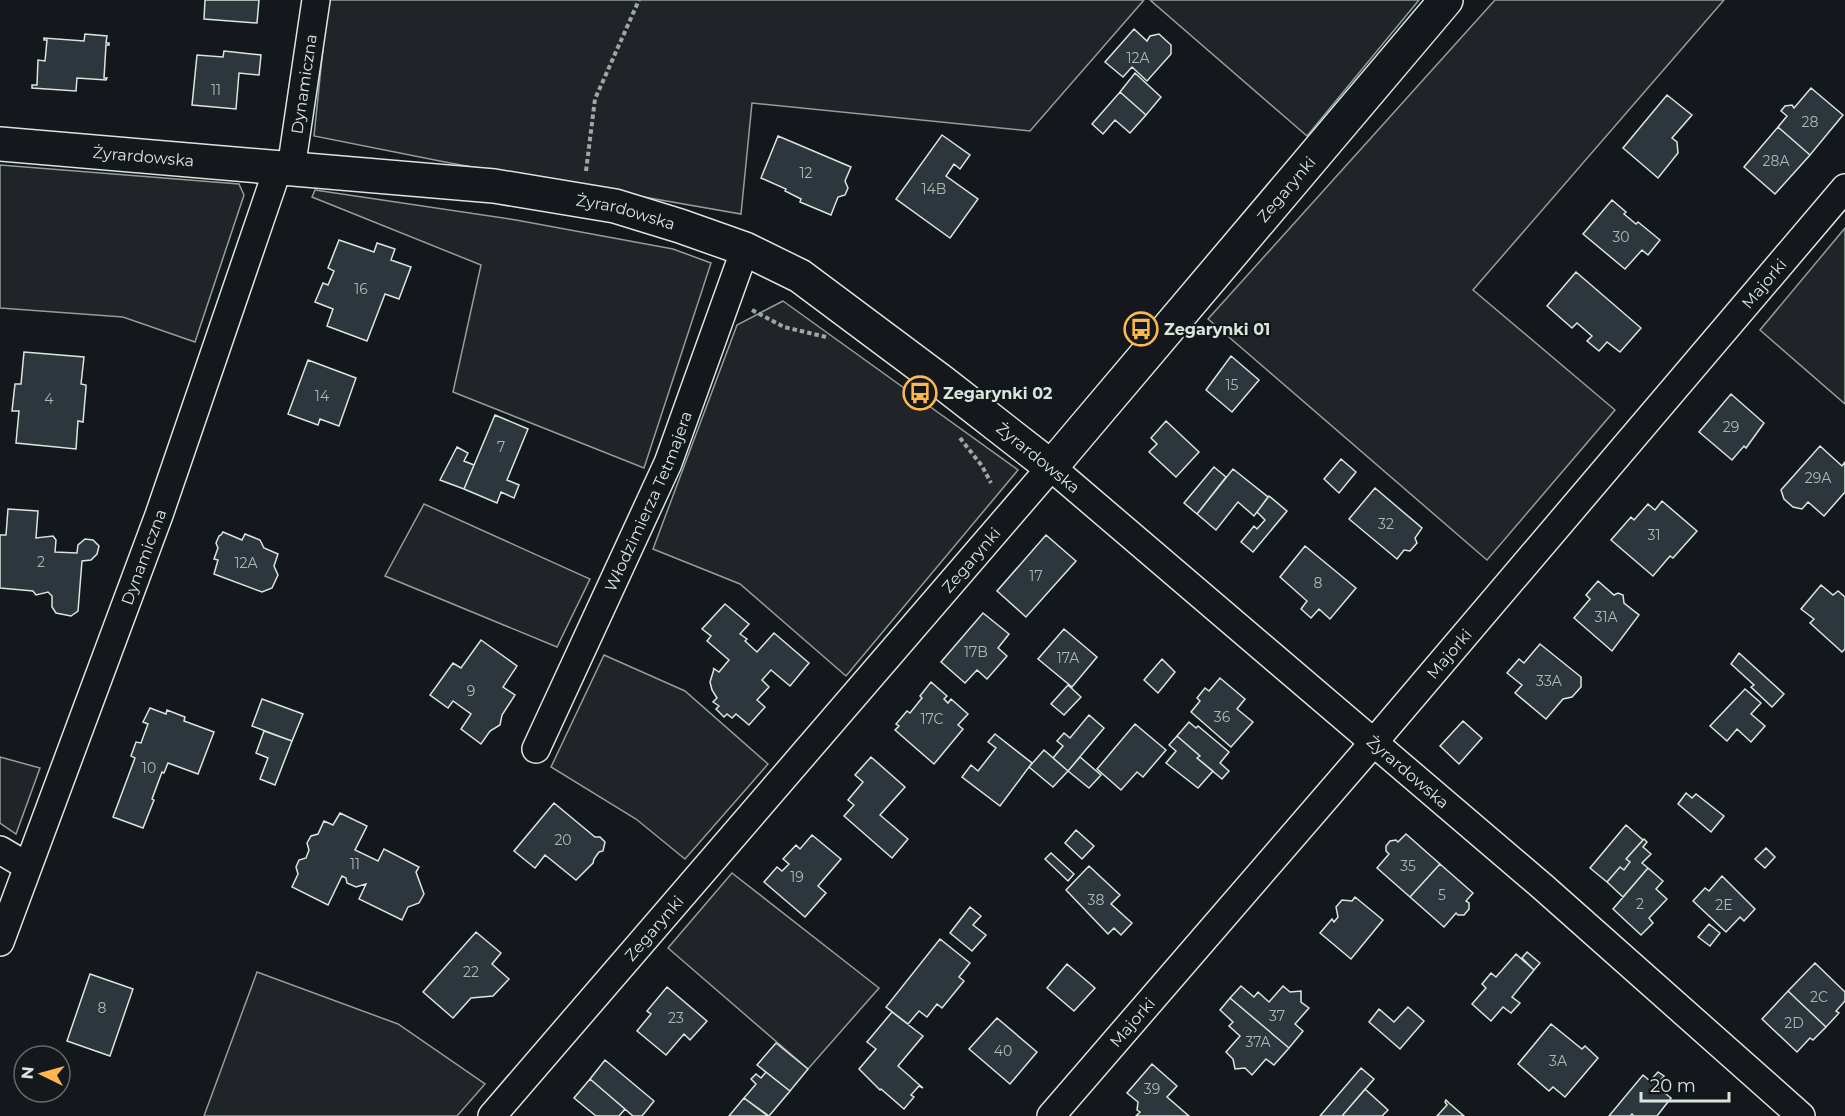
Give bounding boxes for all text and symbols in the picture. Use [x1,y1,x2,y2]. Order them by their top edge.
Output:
street label: Dynamiczna [287,33,320,135]
house number: 12A [1126,49,1150,67]
house number: 11 [211,81,221,99]
house number: 28 [1802,113,1819,131]
street label: Żyrardowska [92,142,195,170]
street label: Zegarynki [1253,152,1319,226]
house number: 28A [1763,152,1790,170]
house number: 12 [799,164,813,182]
house number: 14B [922,180,946,198]
street label: Żyrardowska [575,190,678,233]
house number: 30 [1612,228,1630,246]
street label: Majorki [1737,255,1790,312]
house number: 16 [354,280,368,298]
bus stop icon: Zegarynki 01 [1123,311,1159,347]
place label: Zegarynki 01 [1164,320,1270,339]
bus stop icon: Zegarynki 02 [902,375,938,411]
house number: 15 [1226,376,1239,394]
place label: Zegarynki 02 [943,384,1052,403]
house number: 14 [315,387,330,405]
house number: 4 [44,390,54,408]
street label: Włodzimierza Tetmajera [600,408,695,595]
house number: 29 [1723,418,1739,436]
street label: Żyrardowska [992,419,1084,497]
house number: 7 [497,438,505,456]
house number: 29A [1805,469,1832,487]
street label: Dynamiczna [117,506,170,607]
house number: 32 [1378,515,1394,533]
street label: Zegarynki [938,523,1004,596]
house number: 31 [1648,526,1660,544]
house number: 2 [37,553,45,571]
house number: 12A [234,554,258,572]
house number: 17 [1029,567,1043,585]
house number: 8 [1314,574,1323,592]
house number: 31A [1595,608,1618,626]
street label: Majorki [1423,625,1475,683]
house number: 17B [964,643,988,661]
house number: 17A [1057,649,1080,667]
house number: 33A [1536,672,1563,690]
house number: 9 [467,682,475,700]
house number: 36 [1214,708,1231,726]
house number: 17C [921,710,944,728]
street label: Żyrardowska [1363,732,1453,812]
house number: 10 [142,759,156,777]
house number: 20 [554,831,572,849]
house number: 11 [350,855,360,873]
house number: 35 [1400,857,1416,875]
house number: 19 [790,868,804,886]
house number: 5 [1438,886,1446,904]
house number: 38 [1088,891,1104,909]
street label: Zegarynki [621,892,687,965]
house number: 2 [1636,895,1644,913]
house number: 2E [1715,896,1733,914]
house number: 22 [463,963,479,981]
house number: 2C [1810,988,1828,1006]
street label: Majorki [1105,993,1159,1051]
house number: 8 [98,999,107,1017]
house number: 37 [1269,1007,1285,1025]
house number: 23 [668,1009,684,1027]
house number: 2D [1784,1014,1804,1032]
house number: 37A [1245,1033,1272,1051]
house number: 40 [994,1042,1012,1060]
north arrow [12,1044,72,1104]
house number: 3A [1549,1052,1568,1070]
text: N [18,1065,38,1080]
scale bar [1641,1065,1730,1103]
text: 20 m [1650,1075,1696,1097]
house number: 39 [1144,1080,1160,1098]

